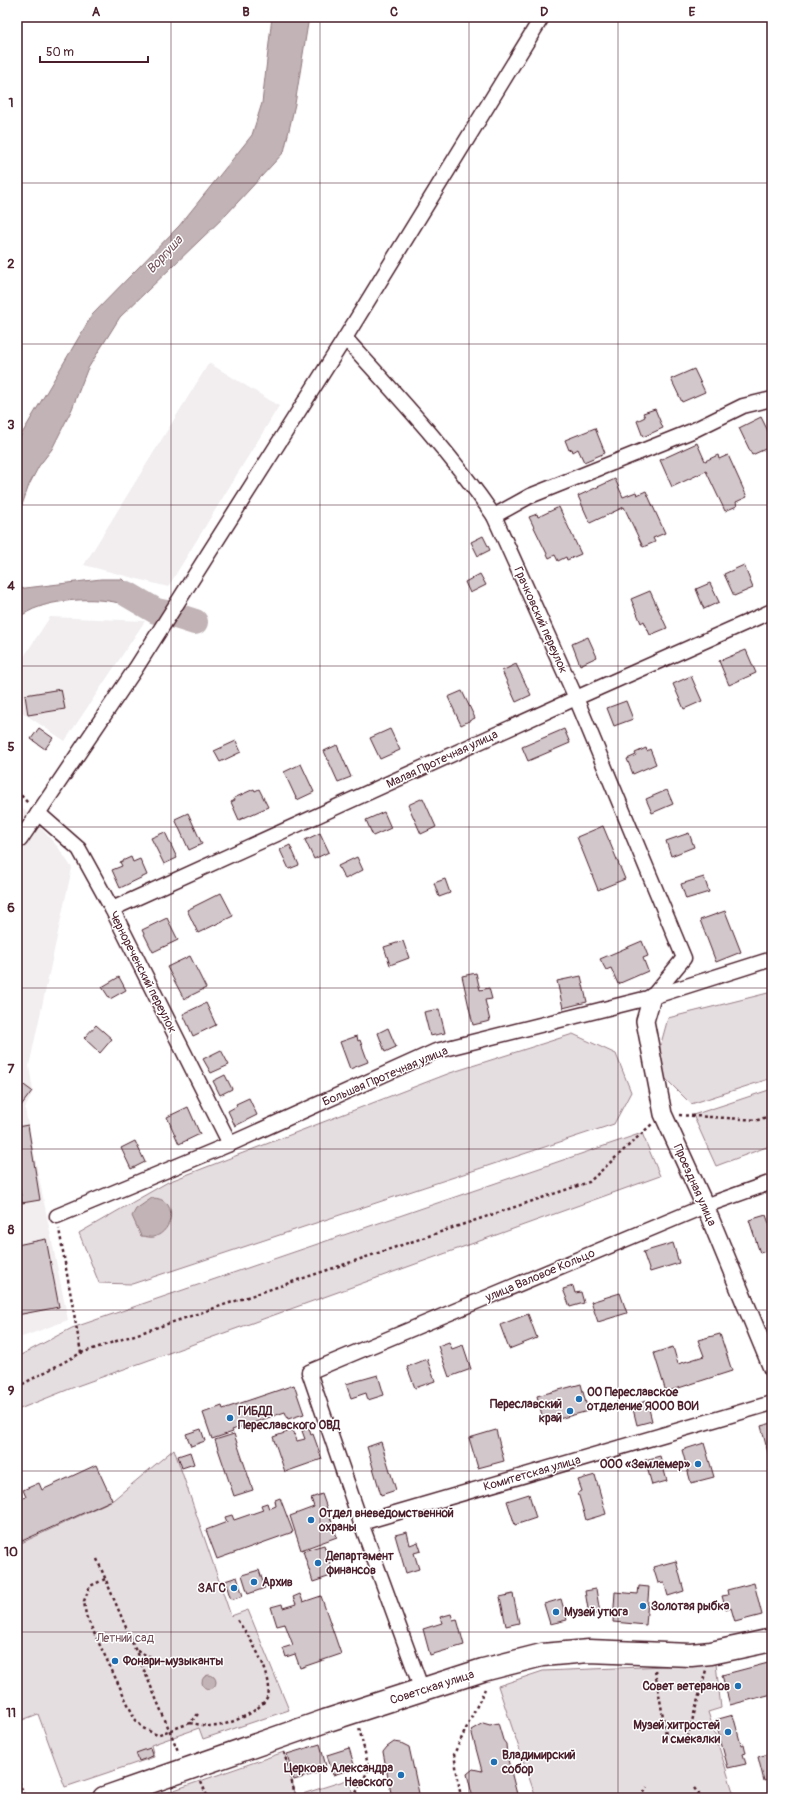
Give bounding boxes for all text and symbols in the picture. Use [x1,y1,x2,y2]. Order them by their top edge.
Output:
text: A [92,4,101,20]
text: B [242,4,250,20]
text: C [390,4,398,20]
text: D [540,4,548,20]
text: E [689,4,696,20]
scale bar [40,38,148,64]
text: 50 m [46,45,74,60]
text: 1 [8,95,14,111]
water label: Воргуша [143,232,187,277]
text: 2 [7,256,15,272]
text: 3 [7,417,15,433]
street label: Грачковский переулок [510,565,571,676]
text: 4 [7,578,15,594]
street label: Малая Протечная улица [384,727,501,792]
text: 5 [7,739,15,755]
text: 6 [7,900,15,916]
street label: Чернореченский переулок [105,909,180,1036]
street label: Большая Протечная улица [320,1043,451,1110]
text: 7 [8,1061,15,1077]
street label: Проездная улица [670,1142,719,1229]
text: 8 [8,1222,15,1238]
street label: улица Валовое Кольцо [482,1245,598,1306]
text: 9 [8,1383,15,1399]
place label: ОО Переславское отделение ЯООО ВОИ [586,1385,699,1414]
marker: ОО Переславское отделение ЯООО ВОИ [574,1394,584,1404]
place label: Переславский край [490,1397,562,1426]
place label: ГИБДД Переславского ОВД [238,1404,341,1433]
marker: Переславский край [565,1406,575,1416]
marker: ГИБДД Переславского ОВД [225,1413,235,1423]
street label: Комитетская улица [482,1452,583,1495]
place label: ООО «Землемер» [600,1457,691,1472]
marker: ООО «Землемер» [693,1459,703,1469]
place label: Отдел вневедомственной охраны [318,1506,454,1535]
marker: Отдел вневедомственной охраны [306,1515,316,1525]
text: 10 [4,1544,18,1560]
place label: Департамент финансов [325,1549,395,1578]
marker: Департамент финансов [313,1558,323,1568]
place label: Архив [262,1575,293,1590]
marker: Архив [249,1577,259,1587]
place label: ЗАГС [198,1581,227,1596]
marker: ЗАГС [229,1583,239,1593]
place label: Золотая рыбка [651,1599,730,1614]
marker: Золотая рыбка [638,1601,648,1611]
place label: Музей утюга [564,1605,628,1620]
marker: Музей утюга [551,1607,561,1617]
park label: Летний сад [95,1631,155,1646]
place label: Фонари-музыканты [122,1654,223,1669]
marker: Фонари-музыканты [110,1656,120,1666]
street label: Советская улица [388,1667,477,1708]
place label: Совет ветеранов [642,1679,730,1694]
marker: Совет ветеранов [733,1681,743,1691]
text: 11 [6,1705,16,1721]
place label: Музей хитростей и смекалки [633,1718,721,1747]
marker: Музей хитростей и смекалки [723,1727,733,1737]
place label: Владимирский собор [501,1748,576,1777]
marker: Владимирский собор [489,1757,499,1767]
place label: Церковь Александра Невского [284,1761,394,1790]
marker: Церковь Александра Невского [396,1770,406,1780]

